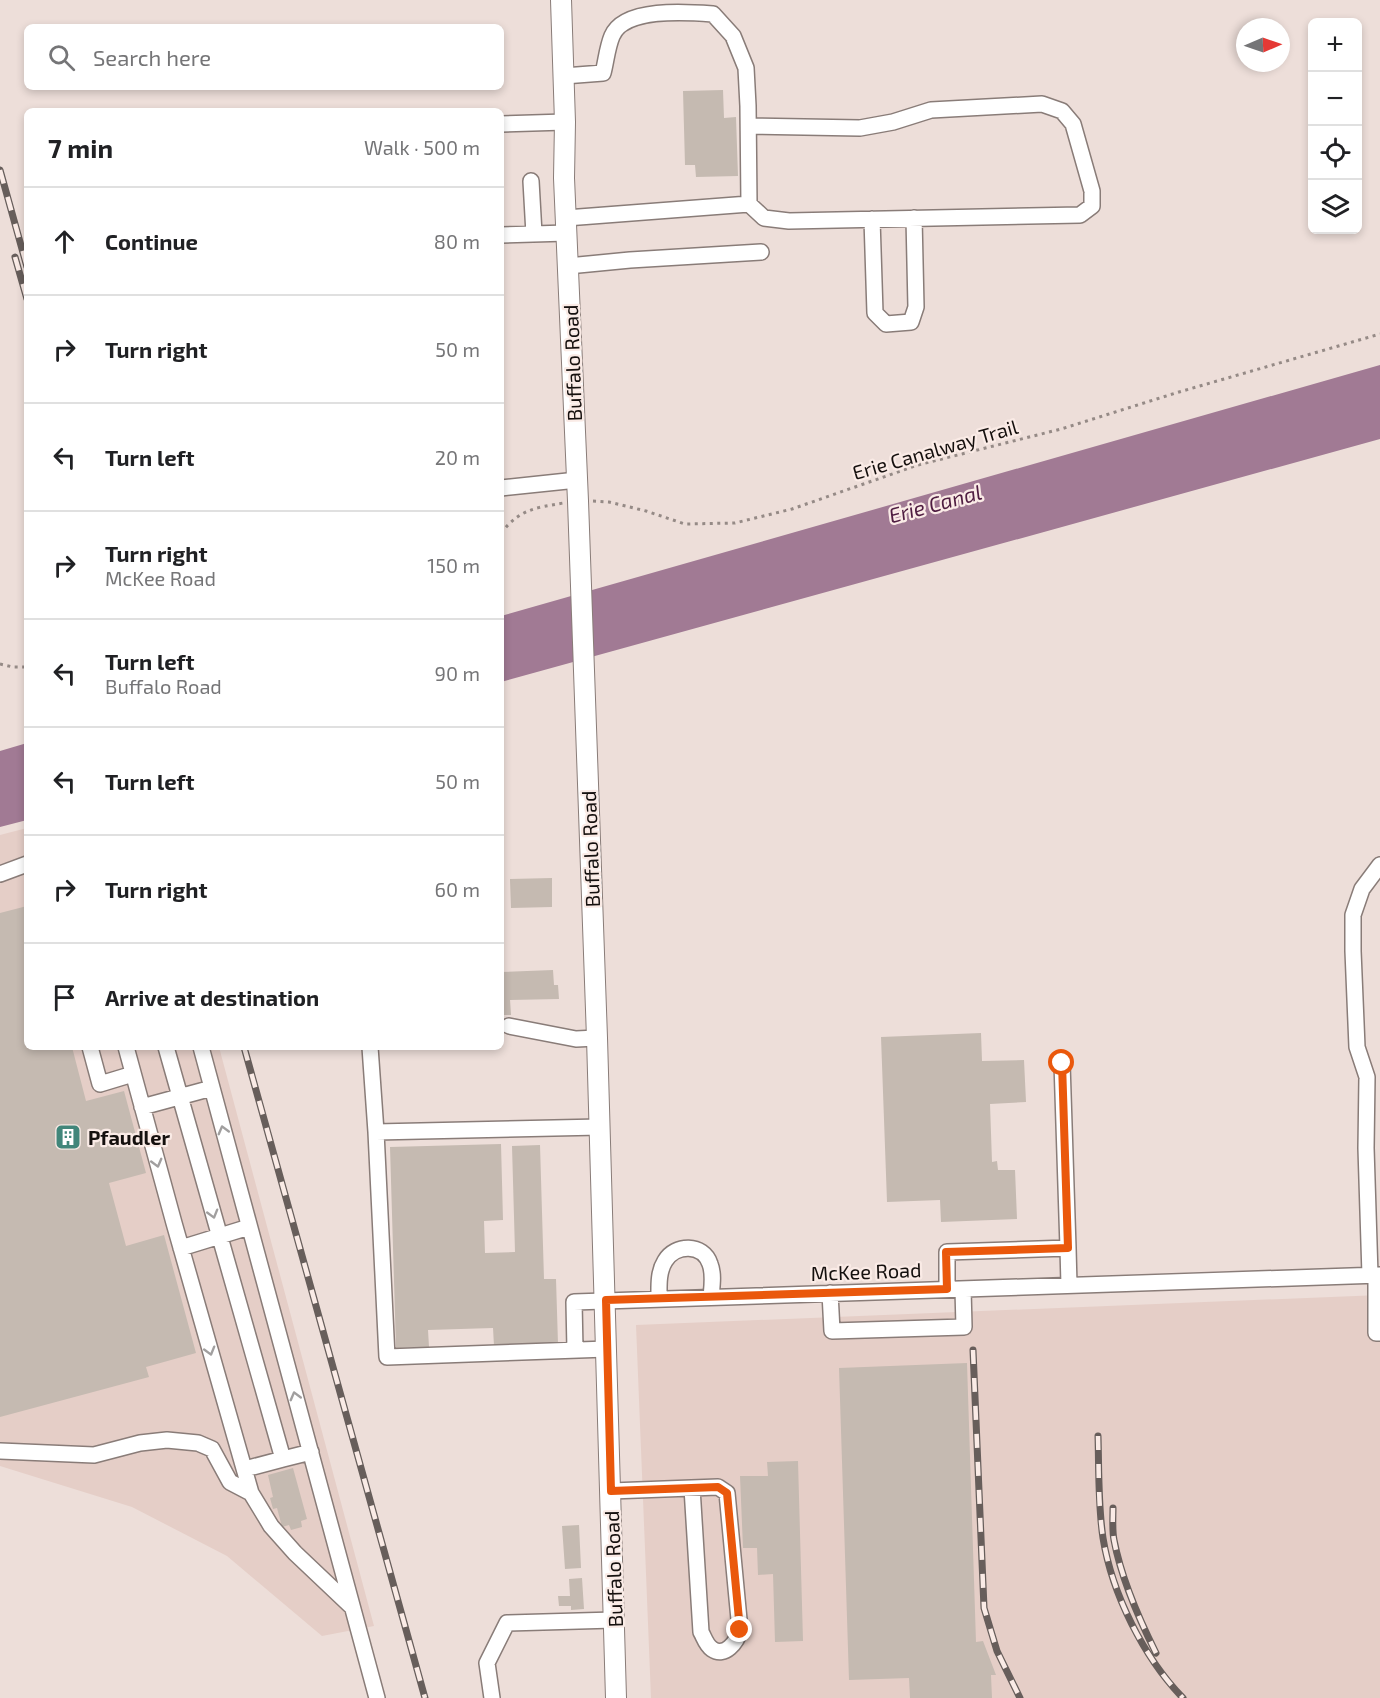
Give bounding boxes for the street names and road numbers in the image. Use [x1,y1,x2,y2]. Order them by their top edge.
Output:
street label: Buffalo Road [558,304,586,422]
street label: Erie Canalway Trail [849,414,1021,484]
street label: Buffalo Road [576,790,604,908]
street label: McKee Road [810,1257,922,1285]
street label: Buffalo Road [599,1510,627,1628]

